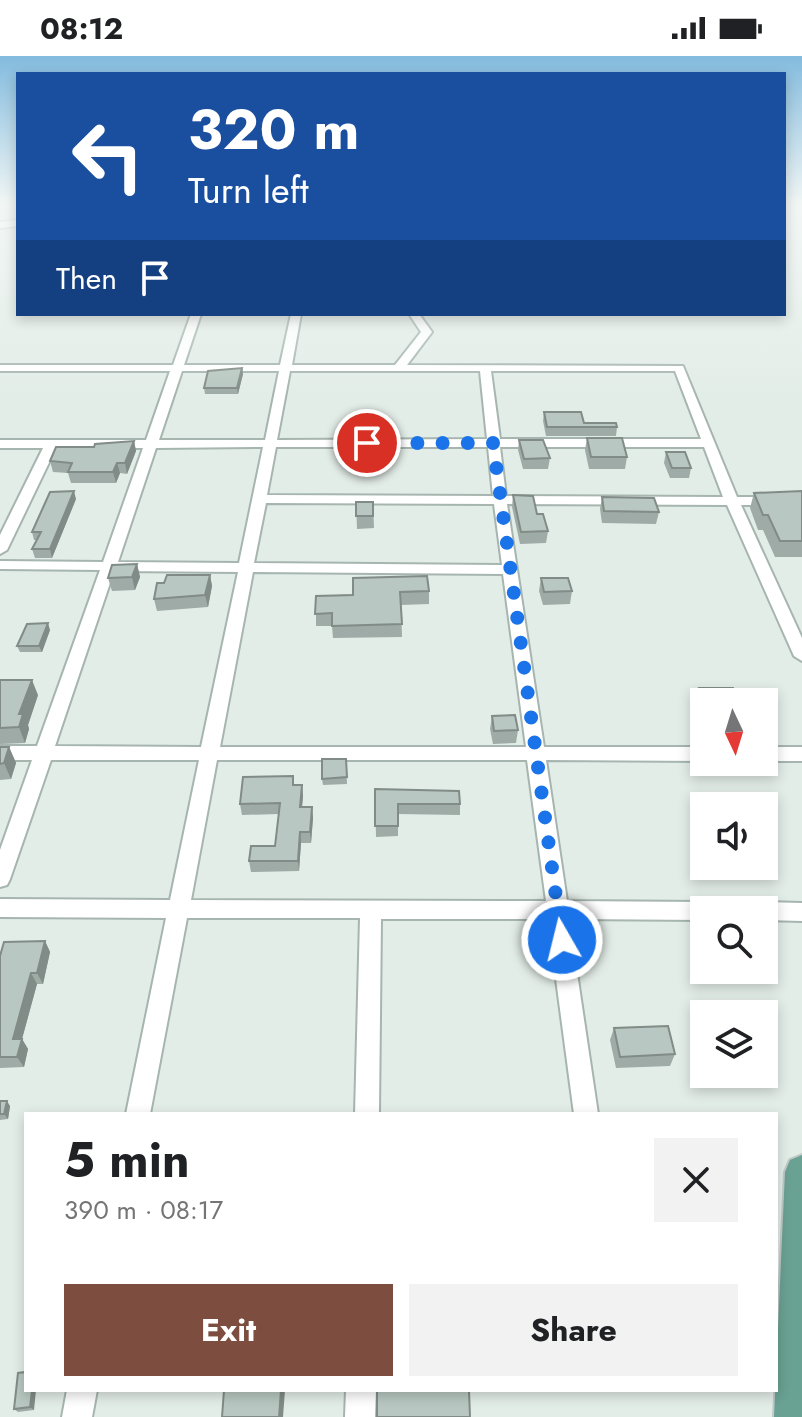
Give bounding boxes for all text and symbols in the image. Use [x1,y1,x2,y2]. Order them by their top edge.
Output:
text: 08:12 [40,7,123,50]
text: 320 m [188,89,359,170]
icon: left [56,104,160,208]
text: Turn left [188,164,309,216]
icon: arrive [133,256,177,300]
text: Then [56,257,117,300]
pin [333,409,401,477]
icon: arrive [345,421,389,465]
north arrow [690,688,778,776]
map controls [690,688,778,1088]
button: sound [690,792,778,880]
button: search [690,896,778,984]
position arrow [520,898,604,982]
button: layers [690,1000,778,1088]
text: 5 min [64,1126,190,1195]
button: close [654,1138,738,1222]
text: 390 m · 08:17 [64,1191,223,1229]
button: Exit [64,1284,393,1376]
button: Share [409,1284,738,1376]

